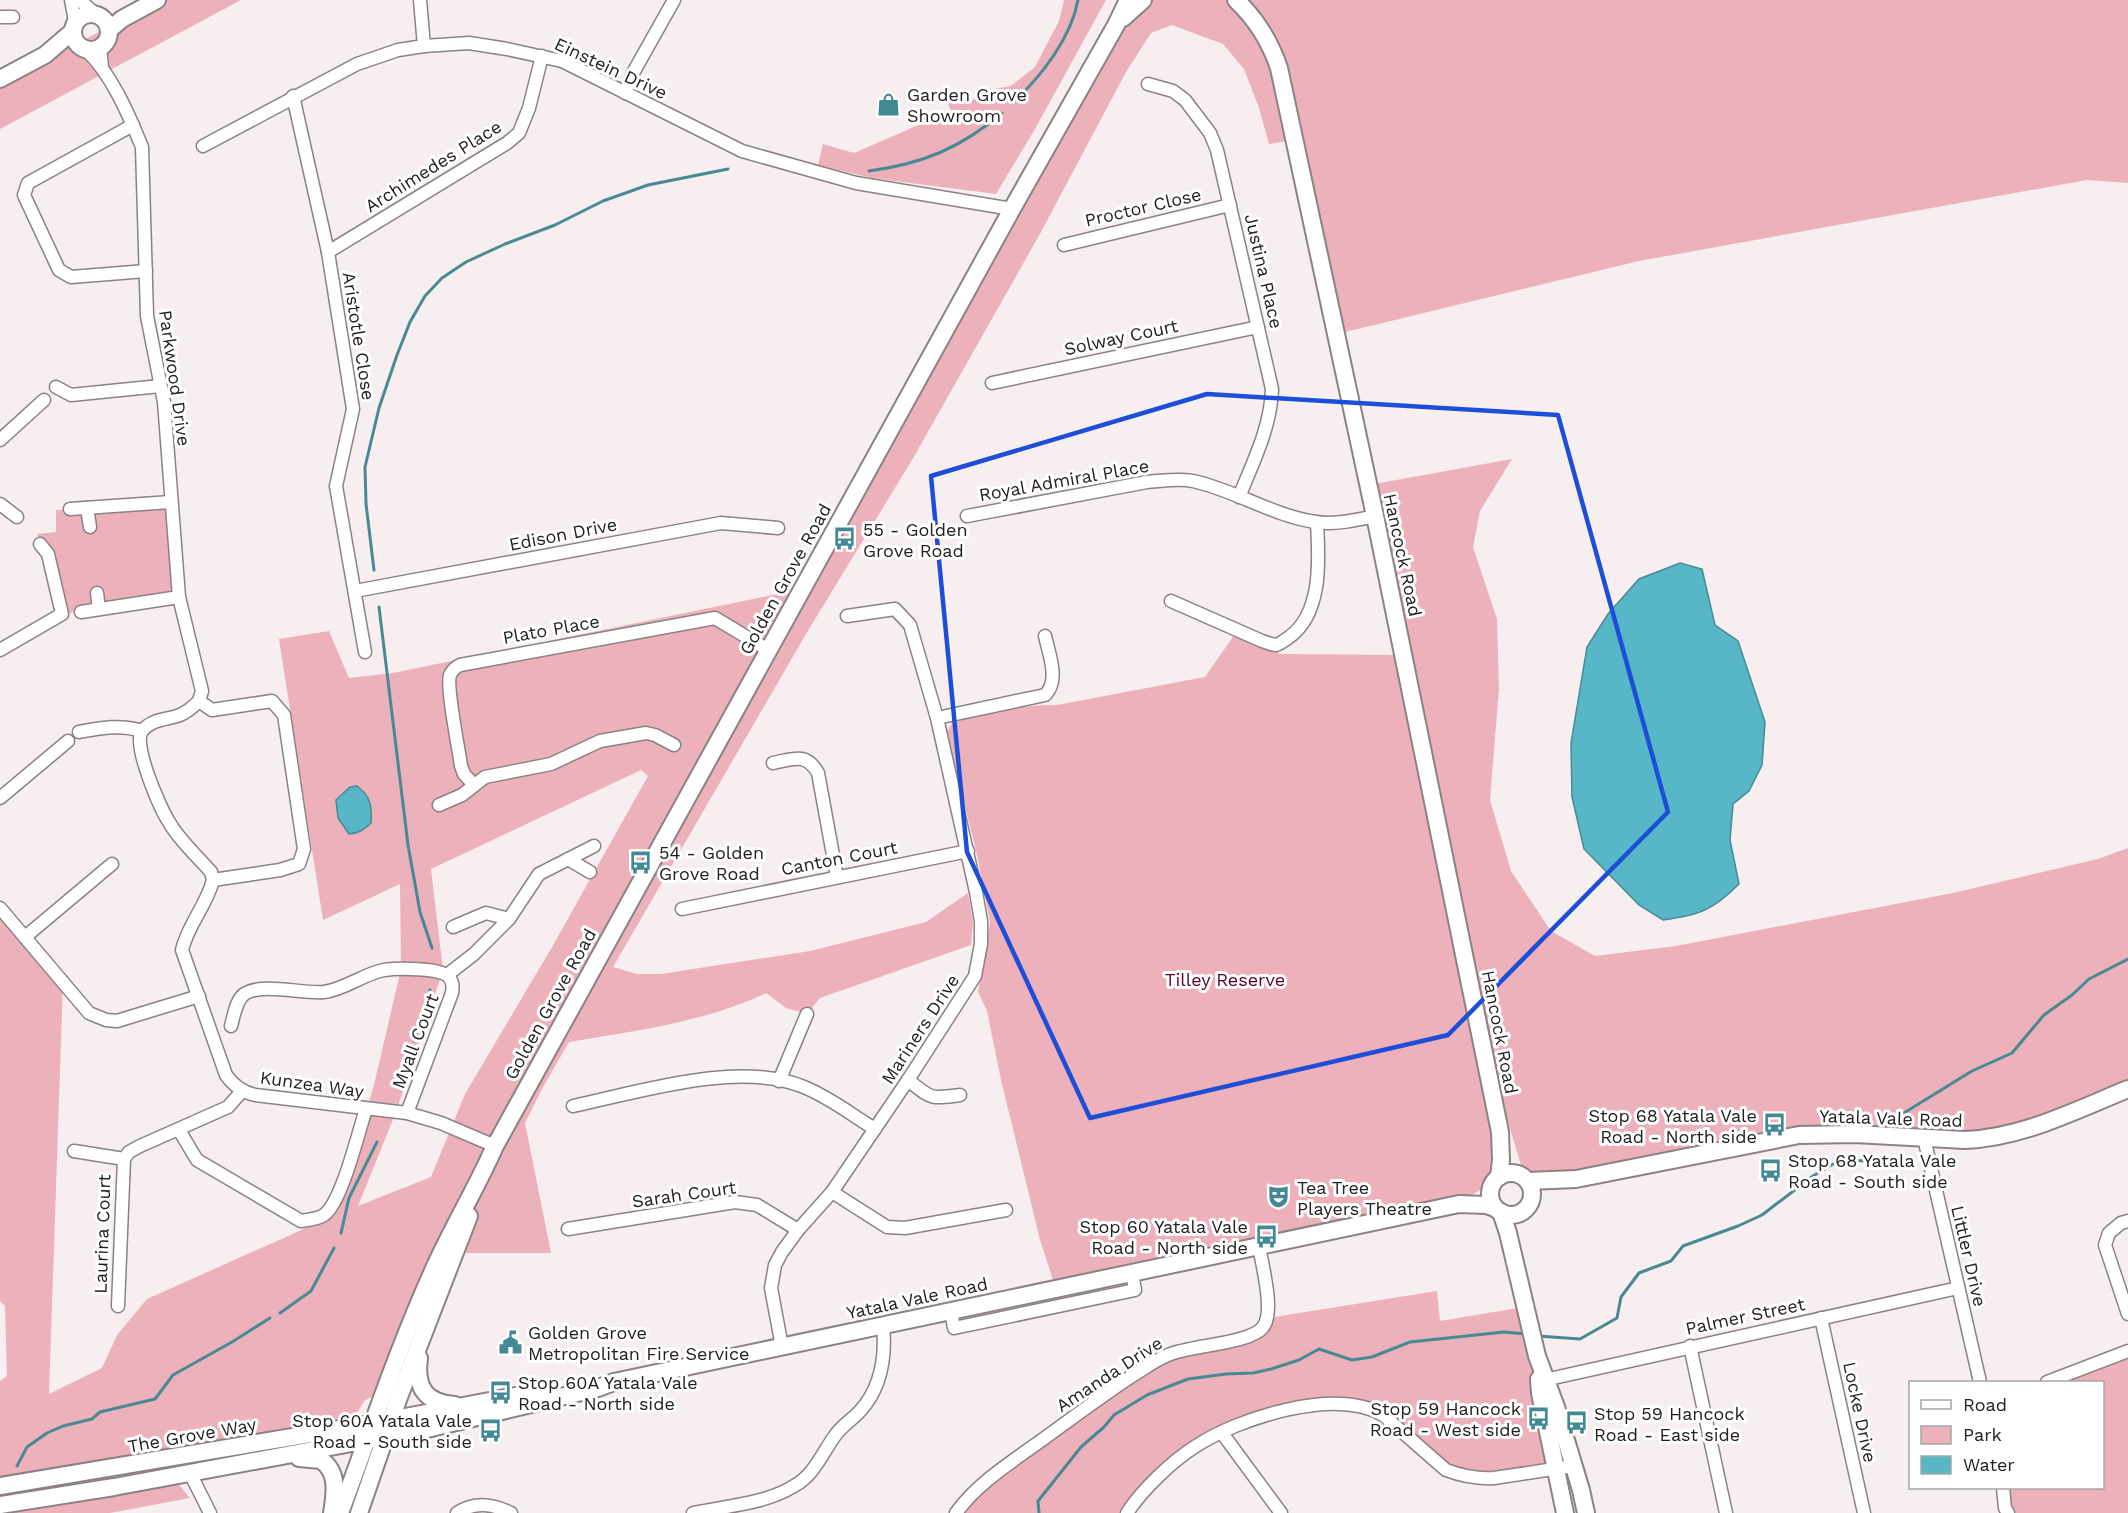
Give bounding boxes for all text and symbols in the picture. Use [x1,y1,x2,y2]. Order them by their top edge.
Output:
street label: Einstein Drive [551,33,671,103]
place label: Garden Grove Showroom [907,84,1027,126]
shop icon: Garden Grove Showroom [876,91,902,117]
street label: Archimedes Place [361,116,505,216]
street label: Proctor Close [1083,183,1203,231]
street label: Justina Place [1241,212,1287,330]
street label: Aristotle Close [338,270,380,402]
street label: Parkwood Drive [155,309,195,447]
street label: Solway Court [1062,315,1180,359]
street label: Royal Admiral Place [977,455,1151,505]
street label: Hancock Road [1380,492,1426,618]
street label: Golden Grove Road [735,500,835,658]
street label: Edison Drive [507,513,619,555]
place label: 55 - Golden Grove Road [863,519,968,561]
bus stop icon: 55 - Golden Grove Road [832,526,858,552]
street label: Plato Place [501,610,601,648]
street label: Canton Court [779,836,899,880]
place label: 54 - Golden Grove Road [659,842,764,884]
bus stop icon: 54 - Golden Grove Road [628,849,654,875]
street label: Golden Grove Road [500,925,600,1083]
park label: Tilley Reserve [1165,969,1285,990]
street label: Hancock Road [1478,969,1522,1095]
street label: Mariners Drive [877,970,963,1088]
street label: Myall Court [387,990,443,1091]
street label: Kunzea Way [259,1066,366,1102]
place label: Stop 68 Yatala Vale Road - North side [1589,1105,1757,1147]
street label: Yatala Vale Road [1819,1105,1963,1131]
bus stop icon: Stop 68 Yatala Vale Road - North side [1762,1112,1788,1138]
place label: Stop 68 Yatala Vale Road - South side [1788,1150,1956,1192]
bus stop icon: Stop 68 Yatala Vale Road - South side [1757,1157,1783,1183]
street label: Laurina Court [89,1173,115,1294]
street label: Sarah Court [631,1176,738,1212]
place label: Tea Tree Players Theatre [1297,1177,1432,1219]
theatre icon: Tea Tree Players Theatre [1266,1184,1292,1210]
street label: Littler Drive [1947,1203,1991,1309]
place label: Stop 60 Yatala Vale Road - North side [1079,1216,1248,1258]
bus stop icon: Stop 60 Yatala Vale Road - North side [1253,1223,1279,1249]
street label: Yatala Vale Road [844,1273,990,1323]
street label: Palmer Street [1683,1293,1807,1339]
place label: Golden Grove Metropolitan Fire Service [528,1322,749,1364]
public building icon: Golden Grove Metropolitan Fire Service [497,1329,523,1355]
street label: Amanda Drive [1052,1332,1166,1416]
street label: Locke Drive [1839,1360,1881,1464]
place label: Stop 60A Yatala Vale Road - North side [518,1372,698,1414]
bus stop icon: Stop 60A Yatala Vale Road - North side [487,1379,513,1405]
legend [1909,1381,2104,1489]
text: Road [1963,1394,2007,1415]
place label: Stop 59 Hancock Road - West side [1370,1398,1521,1440]
place label: Stop 59 Hancock Road - East side [1594,1403,1745,1445]
bus stop icon: Stop 59 Hancock Road - West side [1526,1405,1552,1431]
place label: Stop 60A Yatala Vale Road - South side [292,1410,472,1452]
bus stop icon: Stop 59 Hancock Road - East side [1563,1410,1589,1436]
street label: The Grove Way [126,1413,259,1457]
bus stop icon: Stop 60A Yatala Vale Road - South side [477,1417,503,1443]
text: Park [1963,1424,2002,1445]
text: Water [1963,1454,2015,1475]

